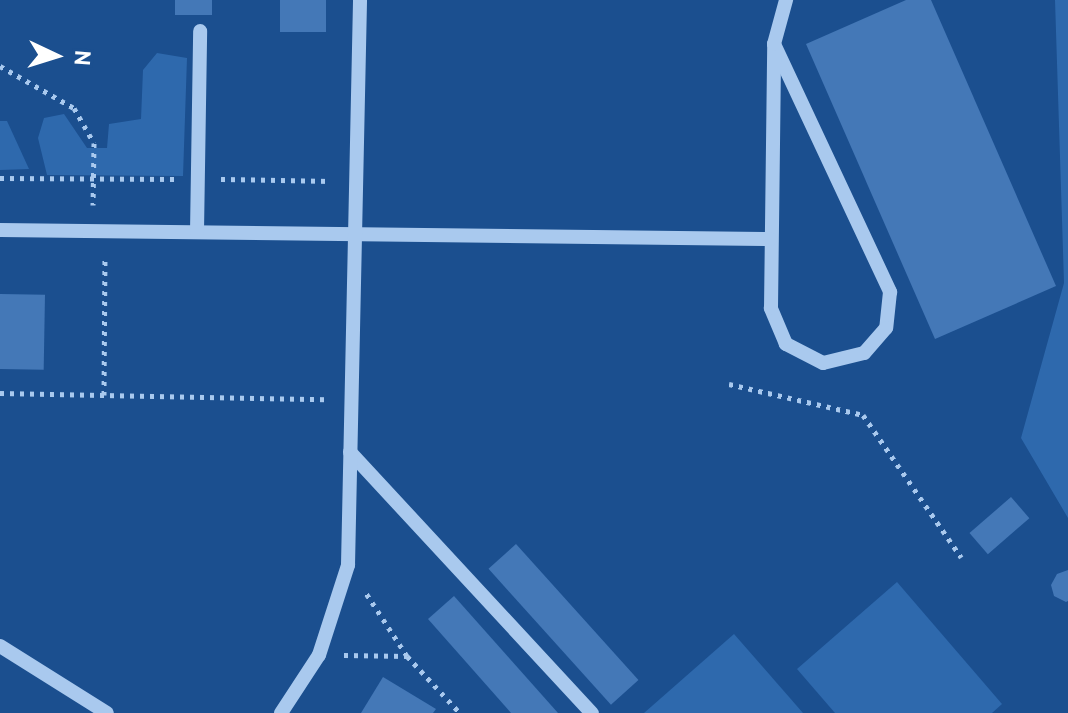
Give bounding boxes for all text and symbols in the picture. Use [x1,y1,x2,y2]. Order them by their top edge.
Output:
north arrow [16,16,96,96]
text: N [66,49,94,67]

